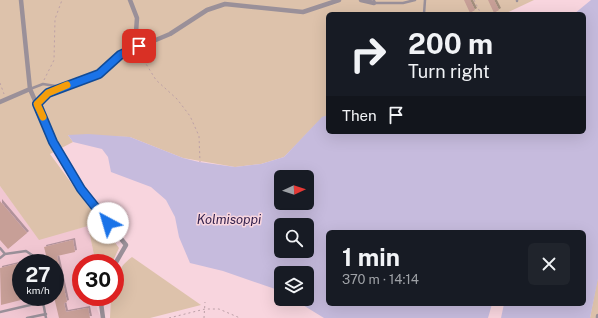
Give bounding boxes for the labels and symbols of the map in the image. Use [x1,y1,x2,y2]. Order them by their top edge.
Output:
pin [122,29,156,63]
north arrow [274,170,314,210]
position arrow [87,202,129,244]
water label: Kolmisoppi [197,212,262,227]
speed limit sign: 30 [72,254,124,306]

